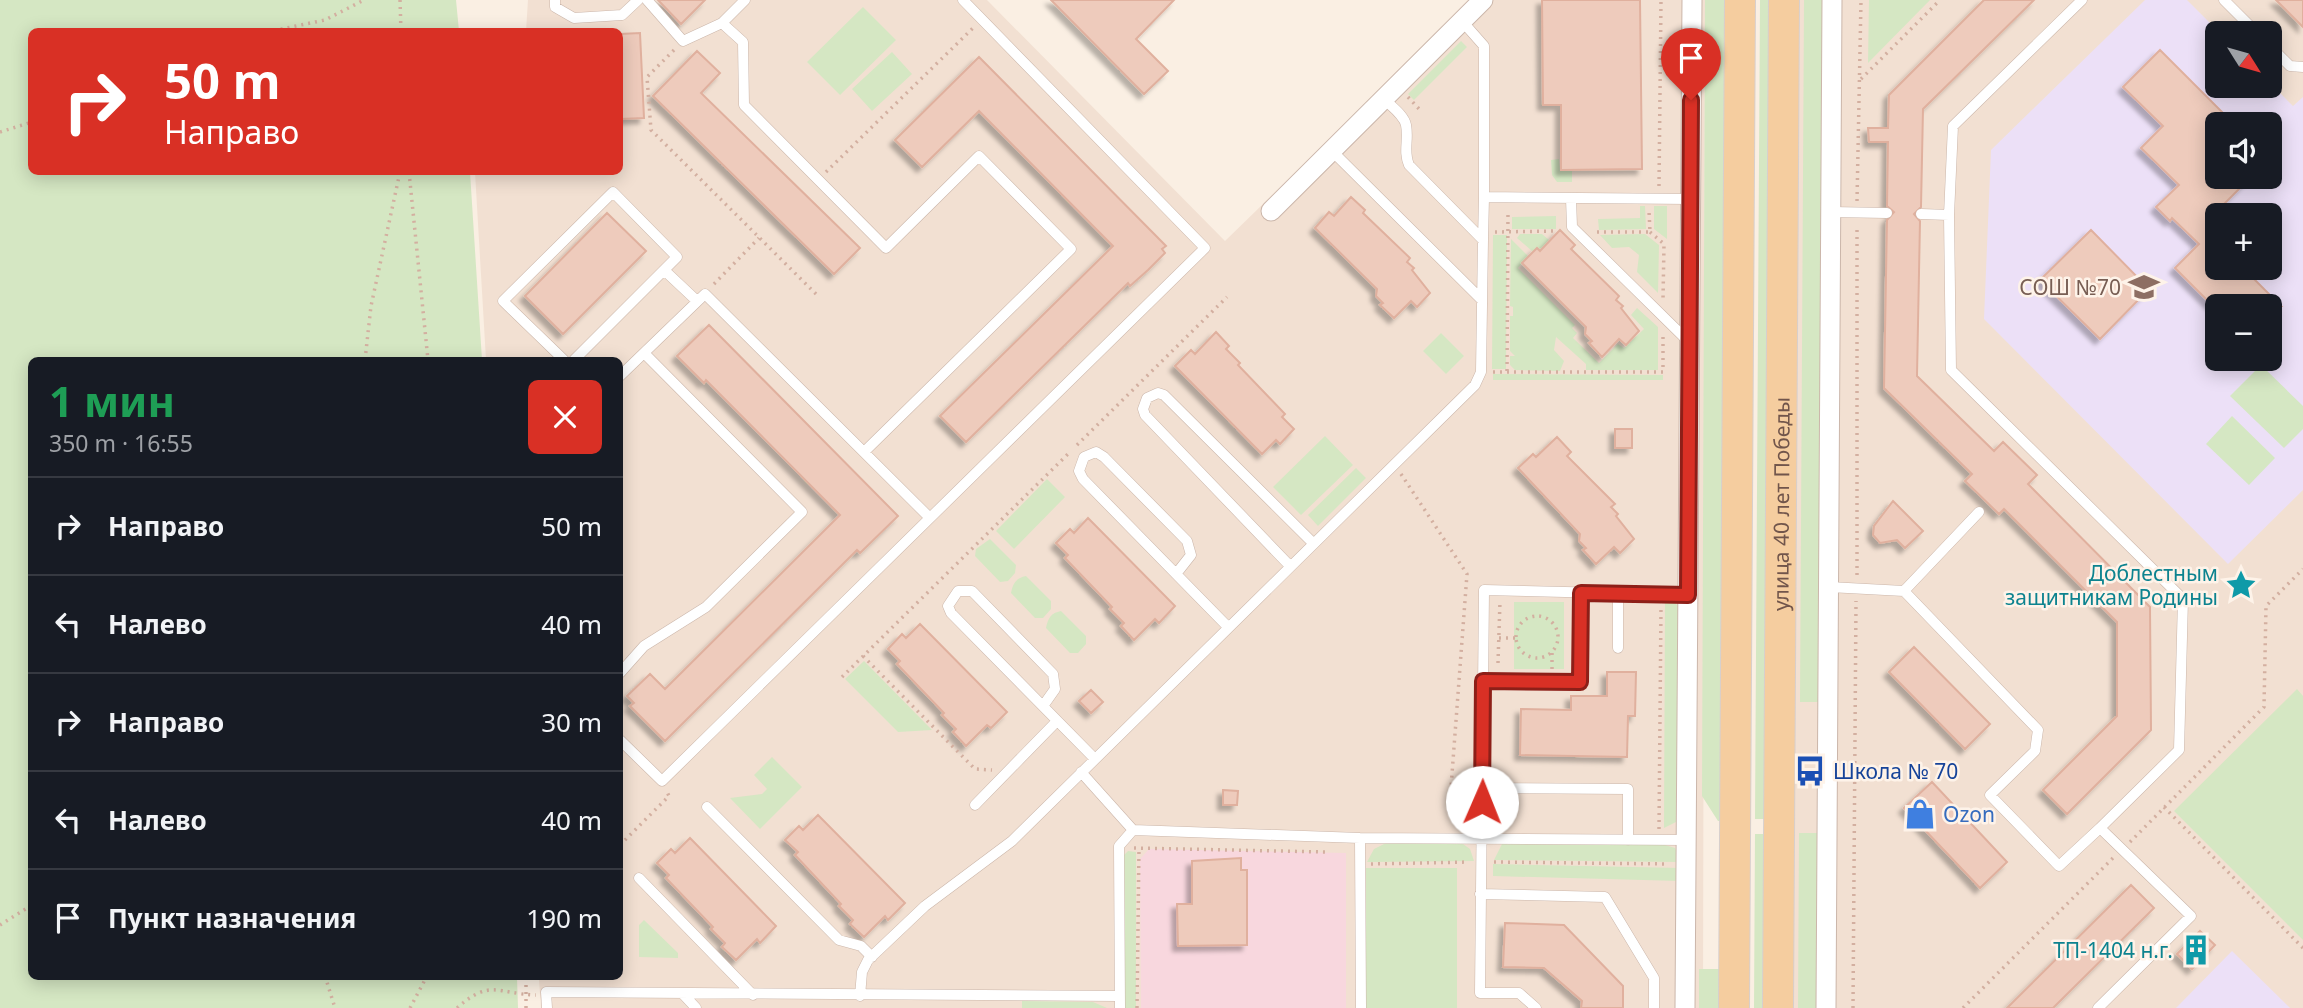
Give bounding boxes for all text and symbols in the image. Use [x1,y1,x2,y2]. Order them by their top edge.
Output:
north arrow [2205,21,2282,98]
map controls [2205,21,2282,371]
pin [1661,28,1721,100]
icon: arrive [1672,39,1710,77]
text: 50 m [164,47,281,113]
icon: right [49,56,140,147]
text: Направо [164,110,299,153]
button: sound [2205,112,2282,189]
button: + [2205,203,2282,280]
school or university icon: СОШ №70 [2127,270,2161,304]
place label: СОШ №70 [2019,273,2121,301]
button: − [2205,294,2282,371]
text: 1 мин [49,372,175,429]
button: close [528,380,602,454]
street label: улица 40 лет Победы [1766,397,1796,611]
text: 350 m · 16:55 [49,427,193,459]
icon: right [49,507,87,545]
text: Направо [108,508,224,544]
text: 50 m [541,508,602,544]
place label: Доблестным защитникам Родины [2005,559,2218,611]
place icon: Доблестным защитникам Родины [2224,568,2258,602]
icon: left [49,605,87,643]
text: Налево [108,606,207,642]
text: 40 m [541,606,602,642]
icon: right [49,703,87,741]
text: Направо [108,704,224,740]
text: 30 m [541,704,602,740]
bus stop icon: Школа № 70 [1793,754,1827,788]
place label: Школа № 70 [1833,757,1958,785]
position arrow [1445,765,1519,839]
shop icon: Ozon [1903,797,1937,831]
place label: Ozon [1943,800,1995,828]
icon: left [49,801,87,839]
text: Налево [108,802,207,838]
text: 40 m [541,802,602,838]
icon: arrive [49,899,87,937]
text: Пункт назначения [108,900,356,936]
text: 190 m [526,900,602,936]
building icon: ТП-1404 н.г. [2179,933,2213,967]
place label: ТП-1404 н.г. [2053,936,2173,964]

